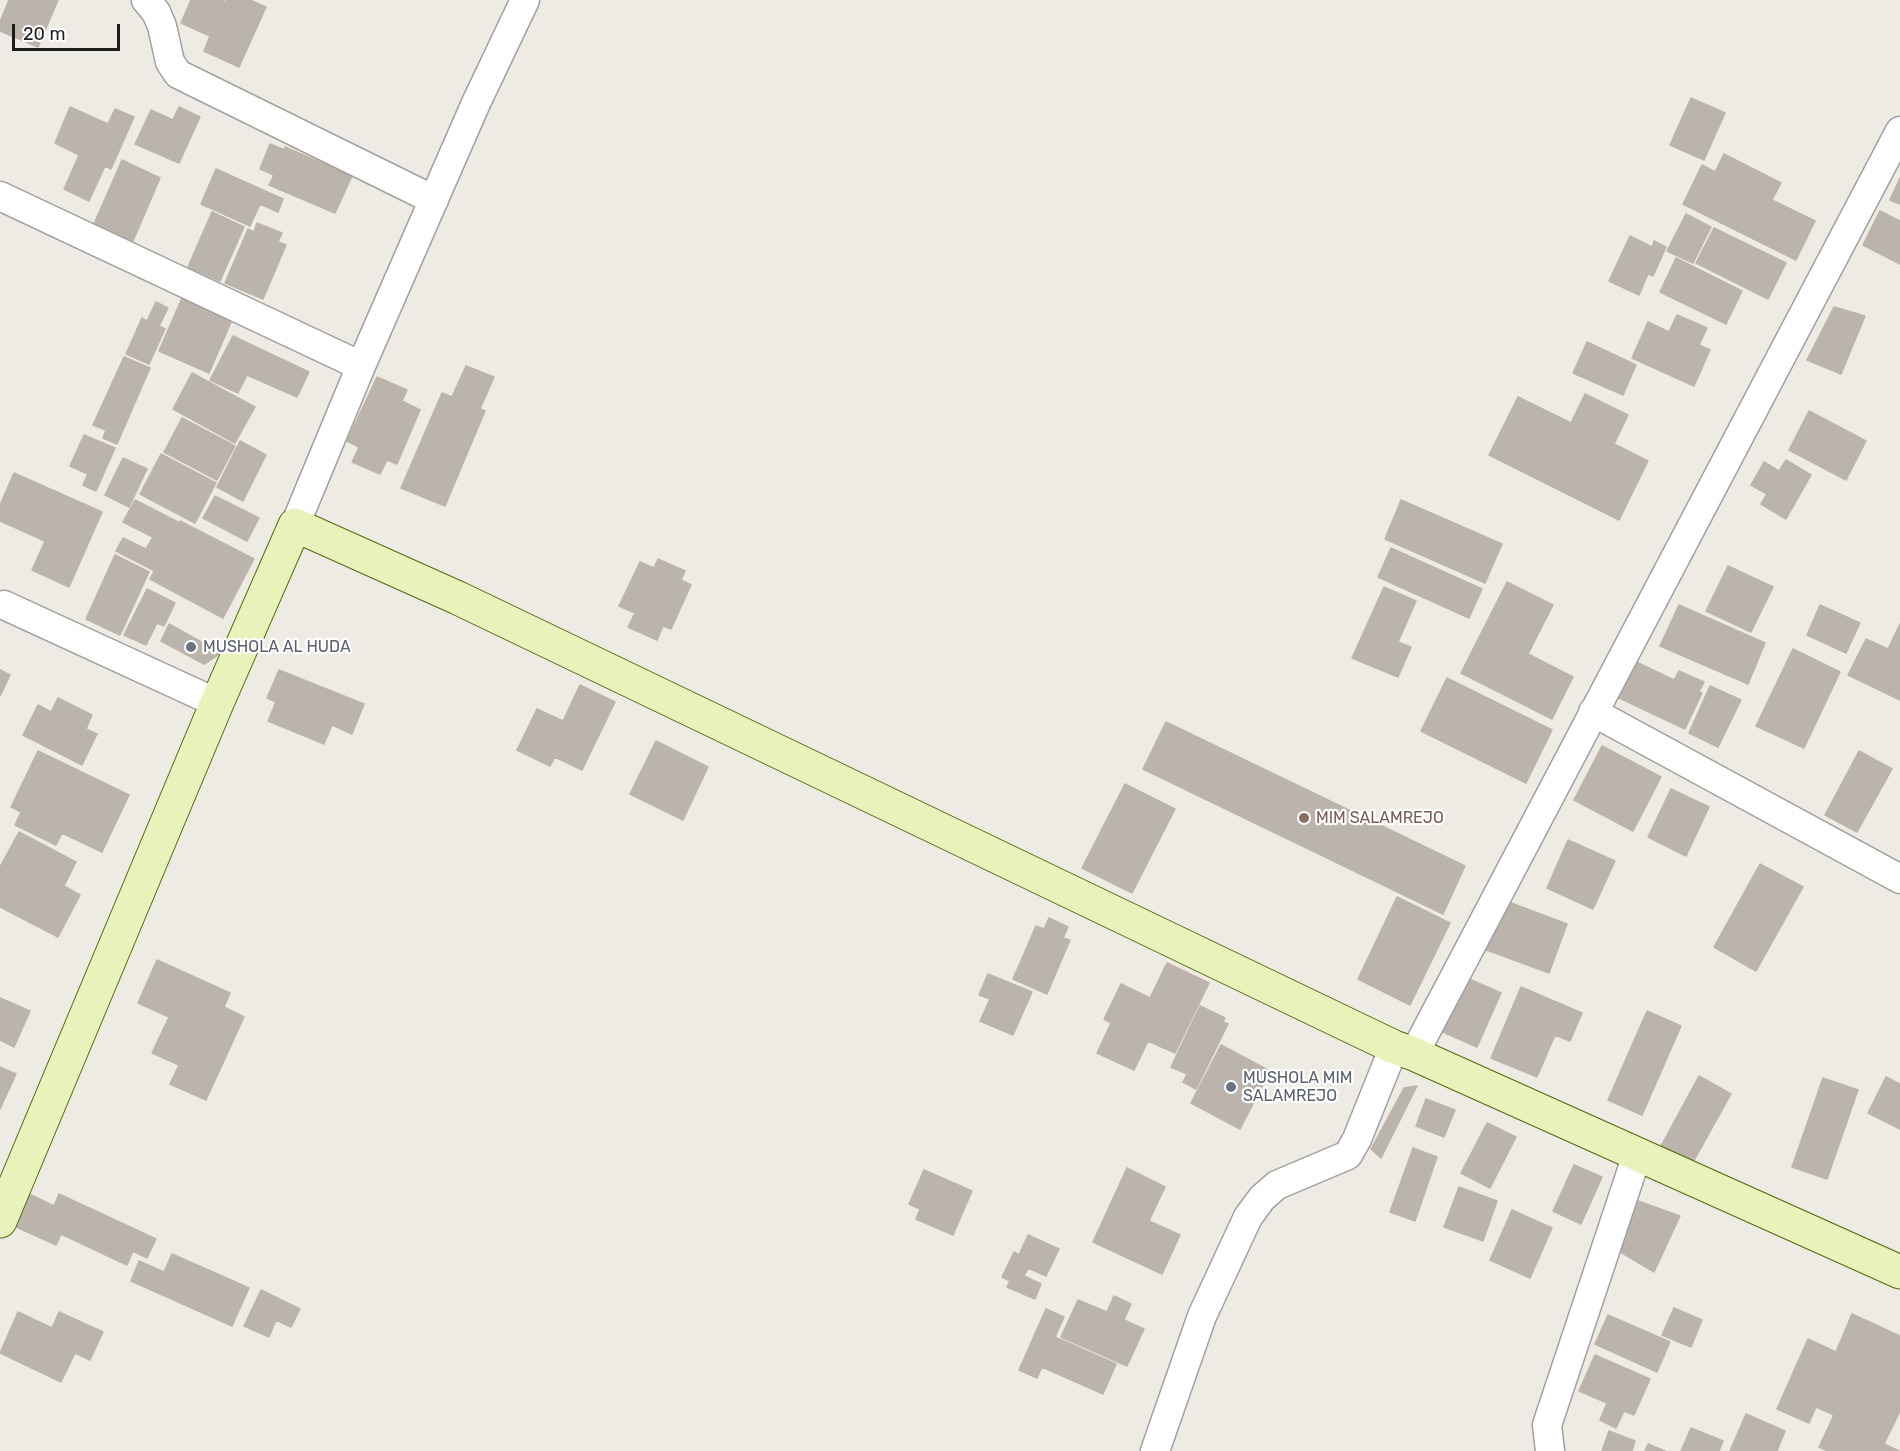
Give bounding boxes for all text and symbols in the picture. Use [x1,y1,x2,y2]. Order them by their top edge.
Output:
scale bar [15,12,123,50]
text: 20 m [23,23,65,45]
place label: MUSHOLA AL HUDA [203,637,351,657]
marker: MUSHOLA AL HUDA [184,640,198,654]
place label: MIM SALAMREJO [1316,808,1444,828]
marker: MIM SALAMREJO [1297,811,1311,825]
place label: MUSHOLA MIM SALAMREJO [1243,1068,1353,1106]
marker: MUSHOLA MIM SALAMREJO [1224,1080,1238,1094]

